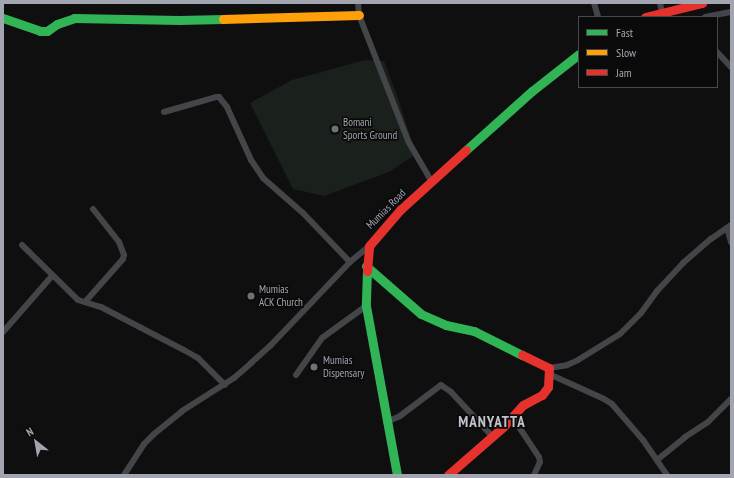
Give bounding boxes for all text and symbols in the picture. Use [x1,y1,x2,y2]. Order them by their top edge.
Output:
legend [578,16,718,88]
text: Fast [616,25,633,40]
text: Slow [616,45,636,60]
text: Jam [616,65,632,80]
place label: Bomani Sports Ground [343,116,397,142]
marker: Bomani Sports Ground [330,124,340,134]
street label: Mumias Road [363,186,409,232]
place label: Mumias ACK Church [259,283,303,309]
marker: Mumias ACK Church [246,291,256,301]
place label: Mumias Dispensary [323,354,364,380]
marker: Mumias Dispensary [308,361,320,373]
district label: MANYATTA [458,413,526,431]
north arrow [16,422,56,462]
text: N [24,424,36,439]

